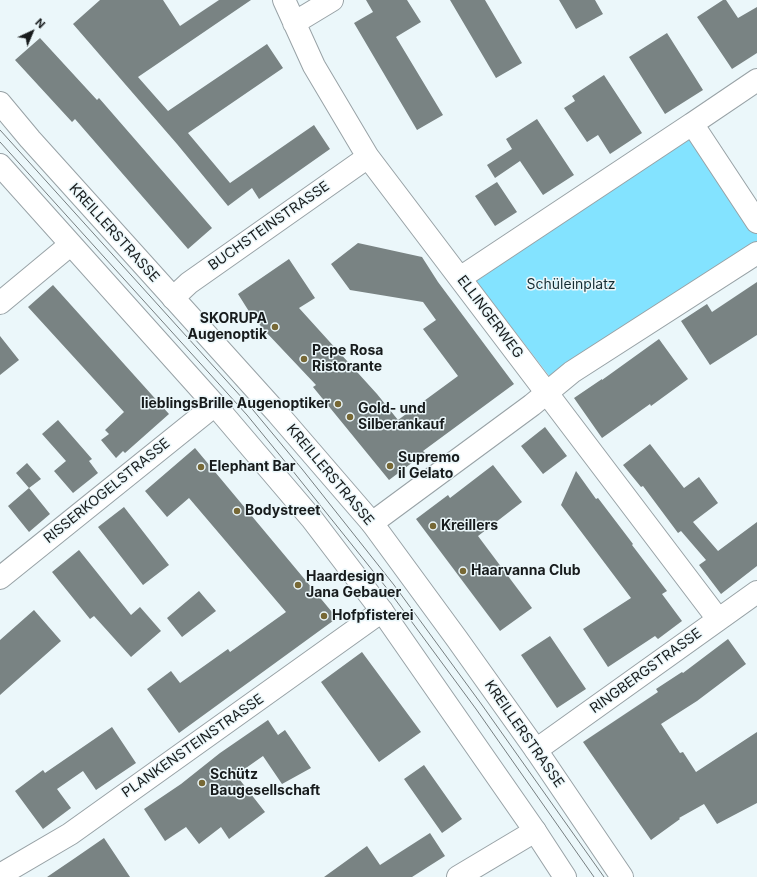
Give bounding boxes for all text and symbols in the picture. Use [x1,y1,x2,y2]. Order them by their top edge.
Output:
north arrow [12,12,52,52]
text: N [32,15,48,31]
street label: BUCHSTEINSTRASSE [205,178,333,274]
street label: KREILLERSTRASSE [65,180,163,286]
street label: ELLINGERWEG [453,272,527,362]
park label: Schüleinplatz [527,277,615,293]
place label: SKORUPA Augenoptik [187,311,267,344]
marker: SKORUPA Augenoptik [270,322,280,332]
place label: Pepe Rosa Ristorante [312,343,383,376]
marker: Pepe Rosa Ristorante [299,354,309,364]
place label: lieblingsBrille Augenoptiker [141,396,330,412]
marker: lieblingsBrille Augenoptiker [333,399,343,409]
place label: Gold- und Silberankauf [358,401,445,434]
marker: Gold- und Silberankauf [345,412,355,422]
street label: KREILLERSTRASSE [283,421,377,529]
street label: RISSERKOGELSTRASSE [40,435,174,547]
place label: Supremo il Gelato [398,450,460,482]
place label: Elephant Bar [209,459,296,475]
marker: Supremo il Gelato [385,461,395,471]
marker: Elephant Bar [196,462,206,472]
place label: Bodystreet [245,503,320,519]
marker: Bodystreet [232,506,242,516]
place label: Kreillers [441,518,498,534]
marker: Kreillers [428,521,438,531]
place label: Haarvanna Club [471,563,581,579]
marker: Haarvanna Club [458,566,468,576]
place label: Haardesign Jana Gebauer [306,569,401,602]
marker: Haardesign Jana Gebauer [293,580,303,590]
place label: Hofpfisterei [332,608,414,624]
marker: Hofpfisterei [319,611,329,621]
street label: RINGBERGSTRASSE [587,625,705,717]
street label: KREILLERSTRASSE [481,677,567,791]
street label: PLANKENSTEINSTRASSE [119,691,267,801]
place label: Schütz Baugesellschaft [210,767,320,800]
marker: Schütz Baugesellschaft [197,778,207,788]

